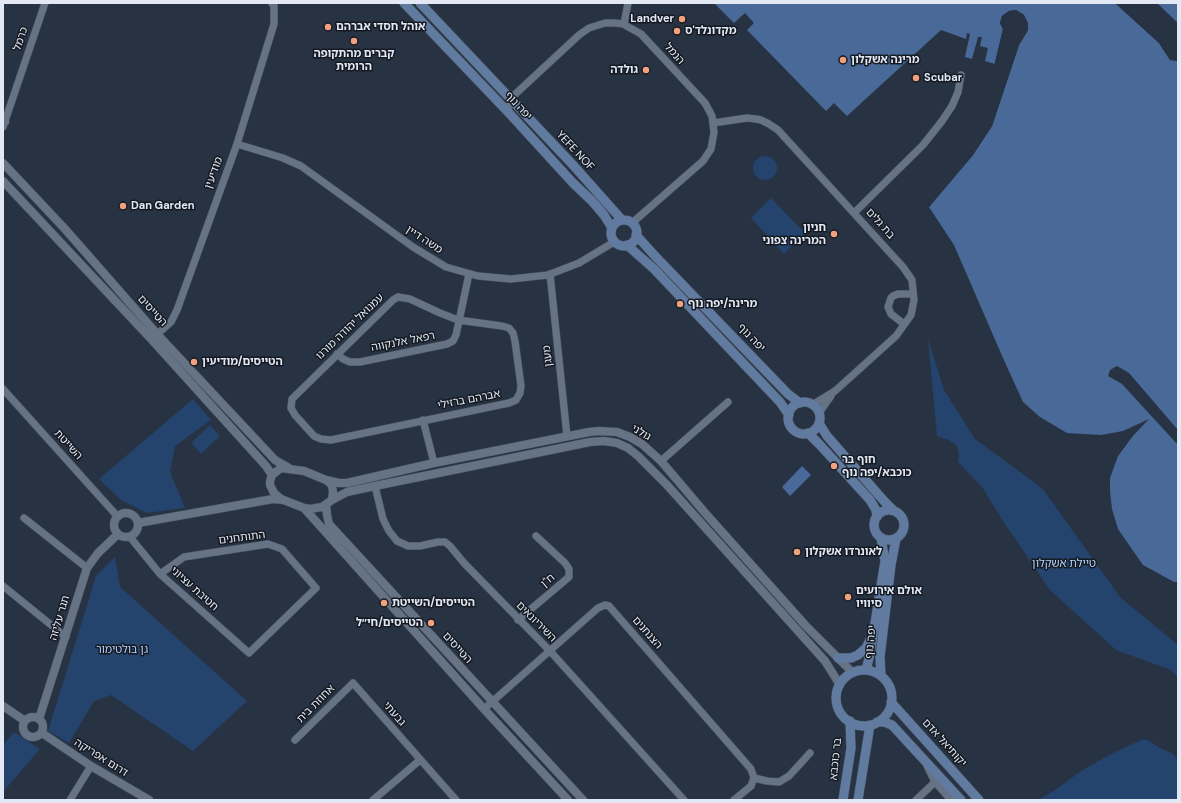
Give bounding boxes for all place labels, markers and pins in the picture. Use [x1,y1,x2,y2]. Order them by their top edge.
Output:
place label: Landver [630,12,674,26]
marker: Landver [677,14,687,24]
place label: אוהל חסדי אברהם [336,20,425,34]
marker: אוהל חסדי אברהם [323,22,333,32]
place label: מקדונלד'ס [685,24,736,38]
marker: מקדונלד'ס [672,26,682,36]
marker: קברים מהתקופה הרומית [349,36,359,46]
place label: קברים מהתקופה הרומית [314,47,394,73]
place label: מרינה אשקלון [851,53,919,67]
marker: מרינה אשקלון [838,55,848,65]
place label: גולדה [610,63,638,77]
marker: גולדה [641,65,651,75]
place label: Scubar [924,71,962,85]
marker: Scubar [911,73,921,83]
place label: Dan Garden [131,199,195,213]
marker: Dan Garden [118,201,128,211]
place label: חניון המרינה צפוני [762,221,826,247]
marker: חניון המרינה צפוני [829,229,839,239]
place label: מרינה/יפה נוף [688,297,757,311]
marker: מרינה/יפה נוף [675,299,685,309]
place label: הטייסים/מודיעין [202,355,283,369]
marker: הטייסים/מודיעין [189,357,199,367]
place label: חוף בר כוכבא/יפה נוף [842,453,912,479]
marker: חוף בר כוכבא/יפה נוף [829,461,839,471]
place label: לאונרדו אשקלון [805,545,882,559]
marker: לאונרדו אשקלון [792,547,802,557]
place label: אולם אירועים סיוויו [856,584,922,610]
marker: אולם אירועים סיוויו [843,592,853,602]
place label: הטייסים/השייטת [392,596,475,610]
marker: הטייסים/השייטת [379,598,389,608]
place label: הטייסים/חי״ל [356,616,423,630]
marker: הטייסים/חי״ל [426,618,436,628]

